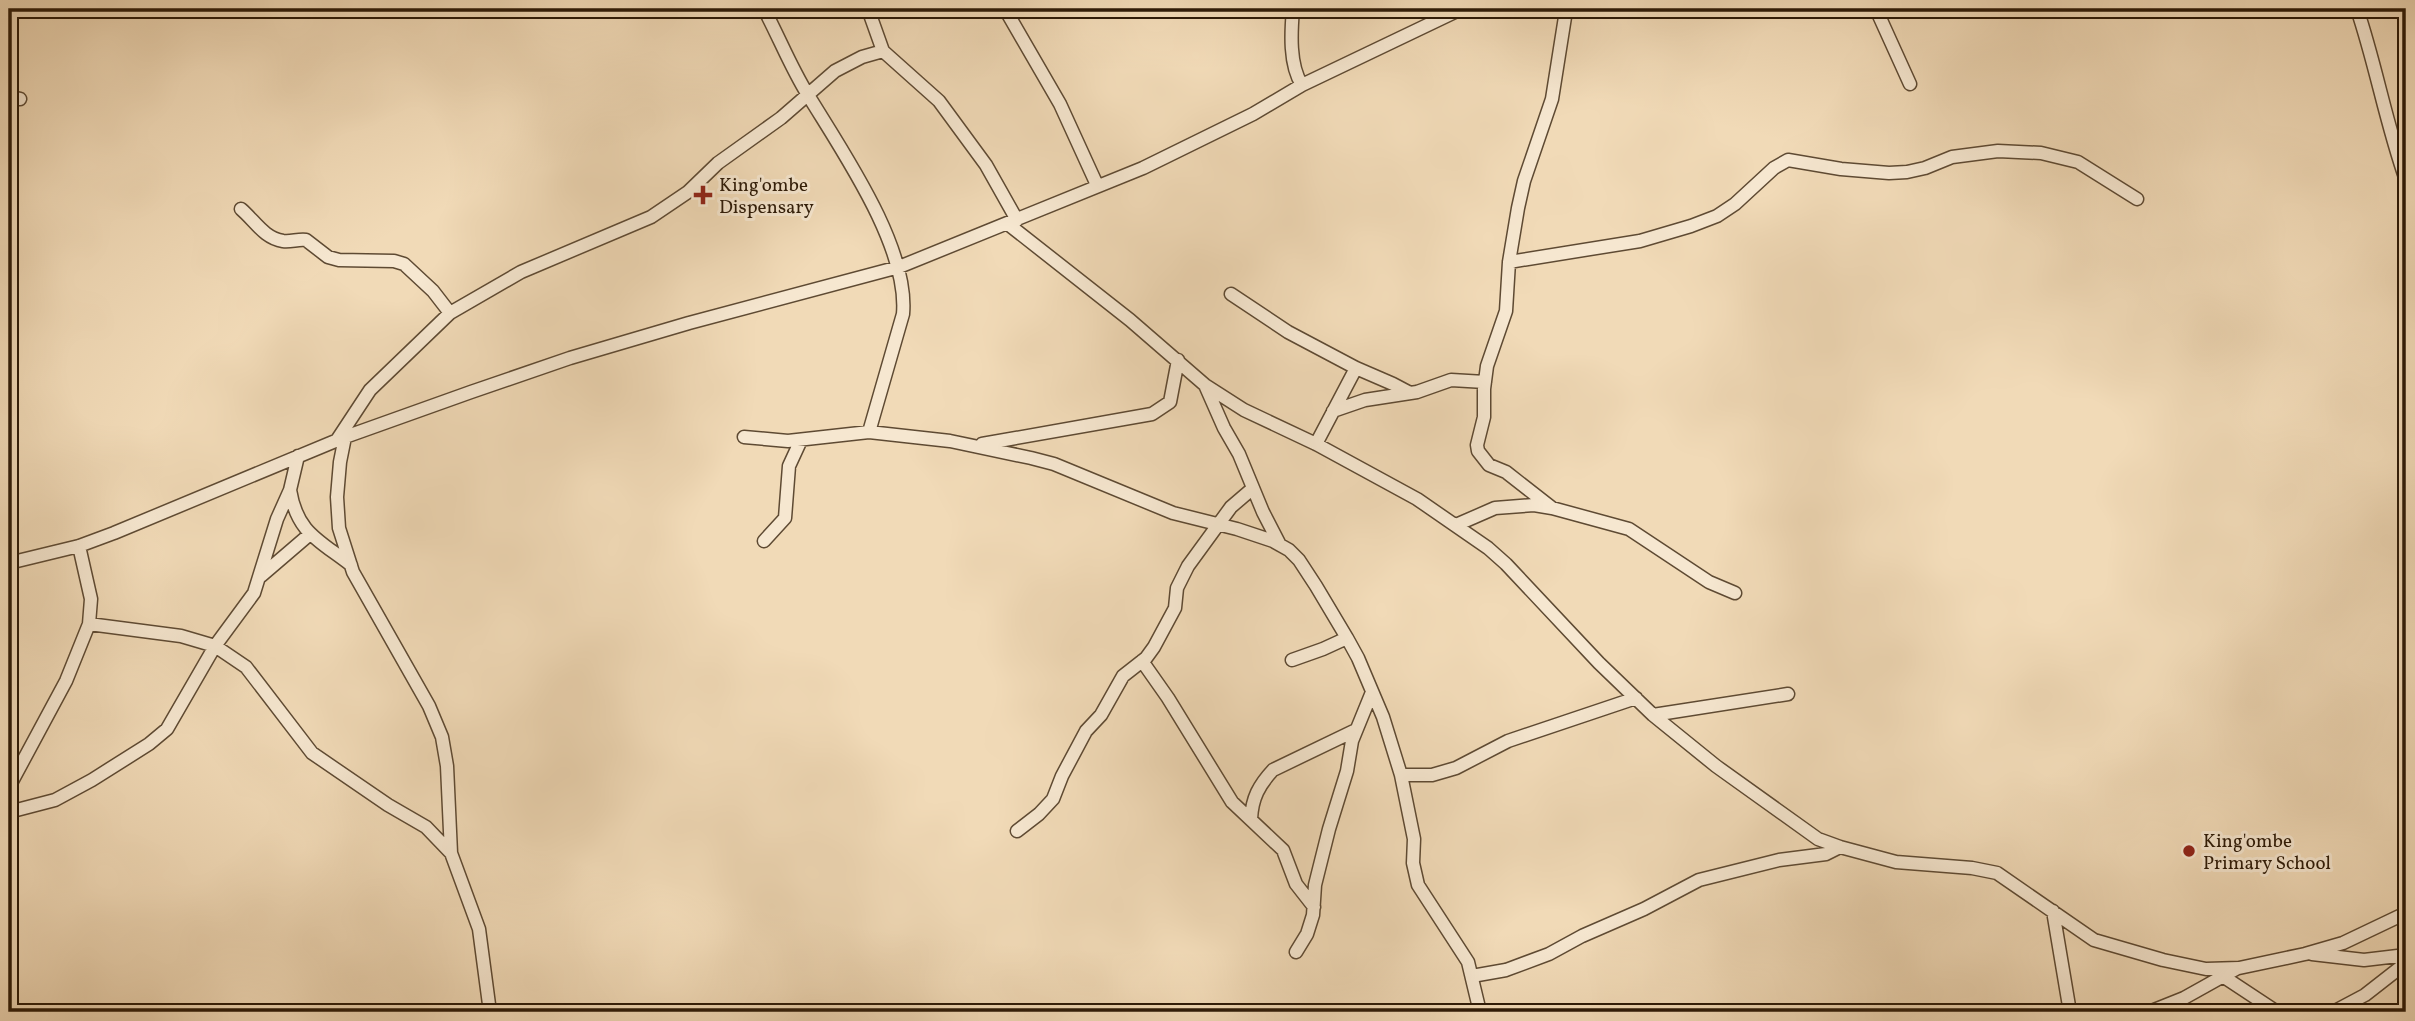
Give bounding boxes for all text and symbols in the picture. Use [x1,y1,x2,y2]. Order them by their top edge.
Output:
place label: King'ombe Dispensary [719,173,814,221]
marker: King'ombe Dispensary [693,185,713,205]
place label: King'ombe Primary School [2203,829,2331,877]
marker: King'ombe Primary School [2181,843,2197,859]

